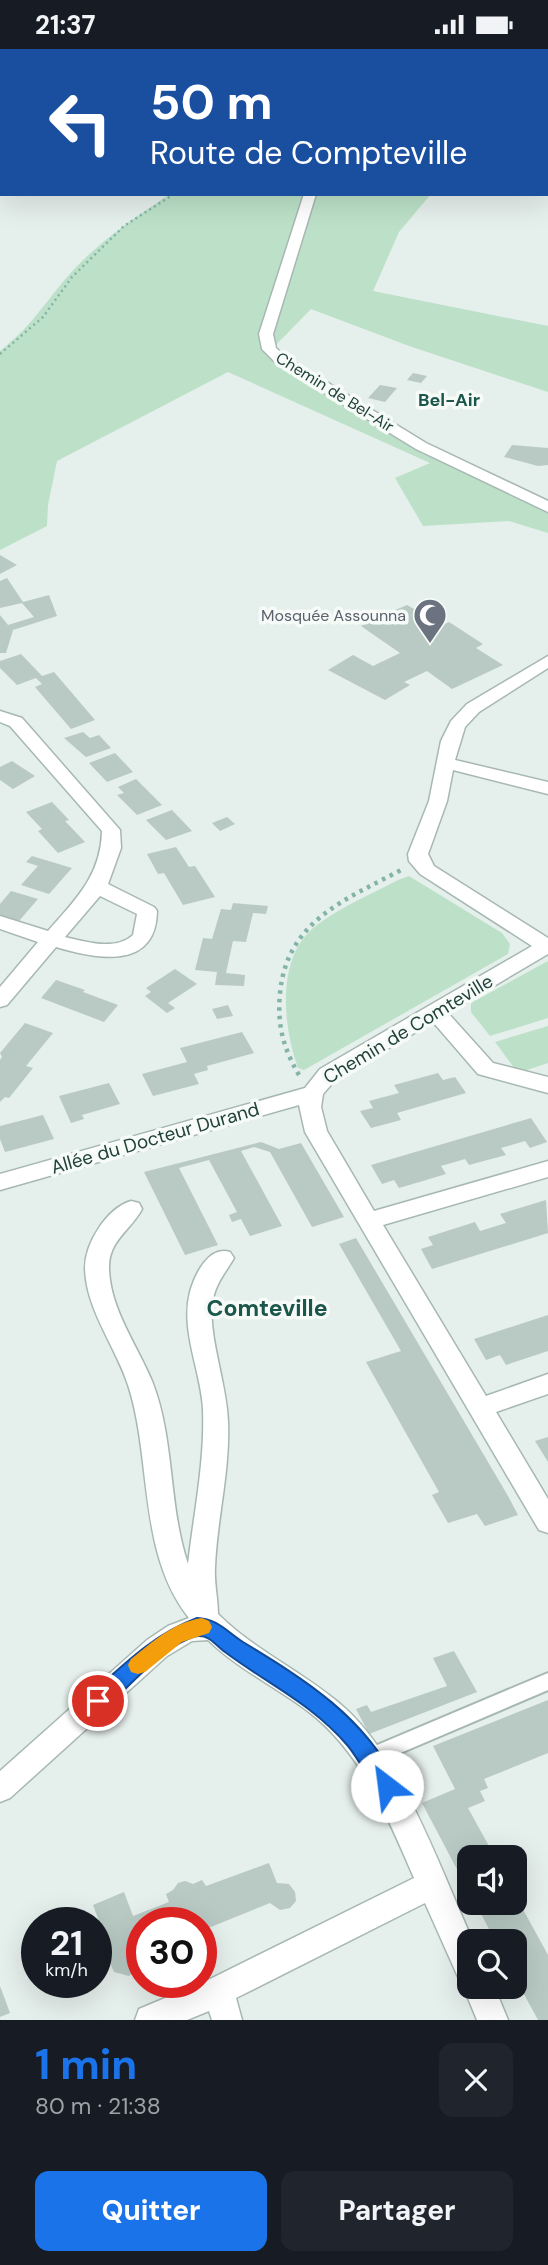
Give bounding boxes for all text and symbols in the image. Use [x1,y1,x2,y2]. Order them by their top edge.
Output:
text: 21:37 [35,8,96,42]
text: 50 m [150,70,273,134]
icon: left [35,77,126,168]
text: Route de Compteville [150,132,467,174]
street label: Chemin de Bel-Air [272,347,398,437]
district label: Bel-Air [418,388,480,412]
mosque icon: Mosquée Assounna [411,596,449,645]
place label: Mosquée Assounna [261,605,406,626]
street label: Chemin de Comteville [318,968,498,1090]
street label: Allée du Docteur Durand [48,1096,262,1180]
district label: Comteville [206,1293,328,1323]
pin [68,1671,128,1731]
icon: arrive [79,1682,117,1720]
position arrow [350,1749,424,1823]
map controls [457,1845,527,1999]
button: sound [457,1845,527,1915]
speed limit sign: 30 [126,1907,217,1998]
text: 21 [50,1920,83,1966]
button: search [457,1929,527,1999]
text: km/h [45,1958,88,1982]
text: 1 min [35,2037,137,2092]
button: close [439,2043,513,2117]
text: 80 m · 21:38 [35,2091,161,2121]
button: Quitter [35,2171,267,2251]
button: Partager [281,2171,513,2251]

